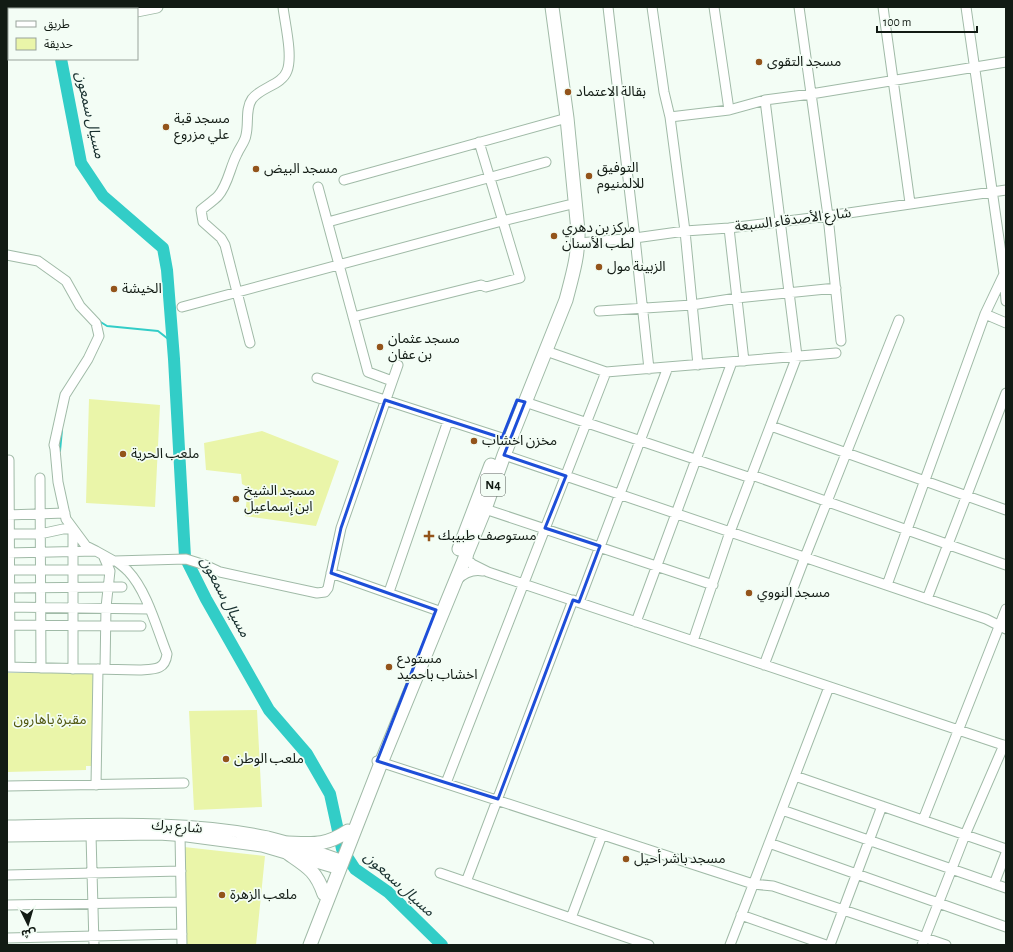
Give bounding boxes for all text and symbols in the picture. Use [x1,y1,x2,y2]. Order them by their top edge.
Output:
legend [8,8,138,60]
scale bar [877,8,977,34]
text: 100 m [883,16,911,28]
text: طريق [44,18,70,32]
text: حديقة [44,38,73,51]
place label: مسجد التقوى [767,55,841,70]
marker: مسجد التقوى [754,57,764,67]
water label: مسيال سمعون [72,70,107,160]
place label: بقالة الاعتماد [576,85,646,99]
marker: بقالة الاعتماد [563,87,573,97]
place label: مسجد قبة علي مزروع [174,112,230,145]
marker: مسجد قبة علي مزروع [161,122,171,132]
place label: التوفيق للالمنيوم [597,161,644,194]
place label: مسجد البيض [264,162,338,177]
marker: مسجد البيض [251,164,261,174]
marker: التوفيق للالمنيوم [584,171,594,181]
street label: شارع الأصدقاء السبعة [734,204,852,237]
place label: مركز بن دهري لطب الأسنان [562,221,635,252]
marker: مركز بن دهري لطب الأسنان [549,231,559,241]
place label: الزبينة مول [607,260,666,275]
marker: الزبينة مول [594,262,604,272]
place label: الخيشة [122,282,162,296]
marker: الخيشة [109,284,119,294]
place label: مسجد عثمان بن عفان [388,332,460,363]
marker: مسجد عثمان بن عفان [375,342,385,352]
place label: مخزن اخشاب [482,434,557,449]
marker: مخزن اخشاب [469,436,479,446]
place label: ملعب الحرية [131,447,199,462]
marker: ملعب الحرية [118,449,128,459]
road number: N4 [481,474,505,496]
place label: مسجد الشيخ ابن إسماعيل [244,484,315,516]
marker: مسجد الشيخ ابن إسماعيل [231,494,241,504]
place label: مستوصف طبيبك [438,529,537,544]
marker: مستوصف طبيبك [423,530,435,542]
water label: مسيال سمعون [197,554,253,640]
place label: مسجد النووي [757,586,830,603]
marker: مسجد النووي [744,588,754,598]
place label: مستودع اخشاب باحميد [397,652,478,682]
marker: مستودع اخشاب باحميد [384,662,394,672]
park label: مقبرة باهارون [14,713,86,728]
place label: ملعب الوطن [234,752,304,767]
marker: ملعب الوطن [221,754,231,764]
street label: شارع برك [151,818,203,839]
water label: مسيال سمعون [360,849,437,920]
place label: مسجد باشر أحيل [634,849,726,867]
marker: مسجد باشر أحيل [621,854,631,864]
place label: ملعب الزهرة [230,888,297,903]
marker: ملعب الزهرة [217,890,227,900]
north arrow [8,904,48,944]
text: ش [21,926,37,940]

